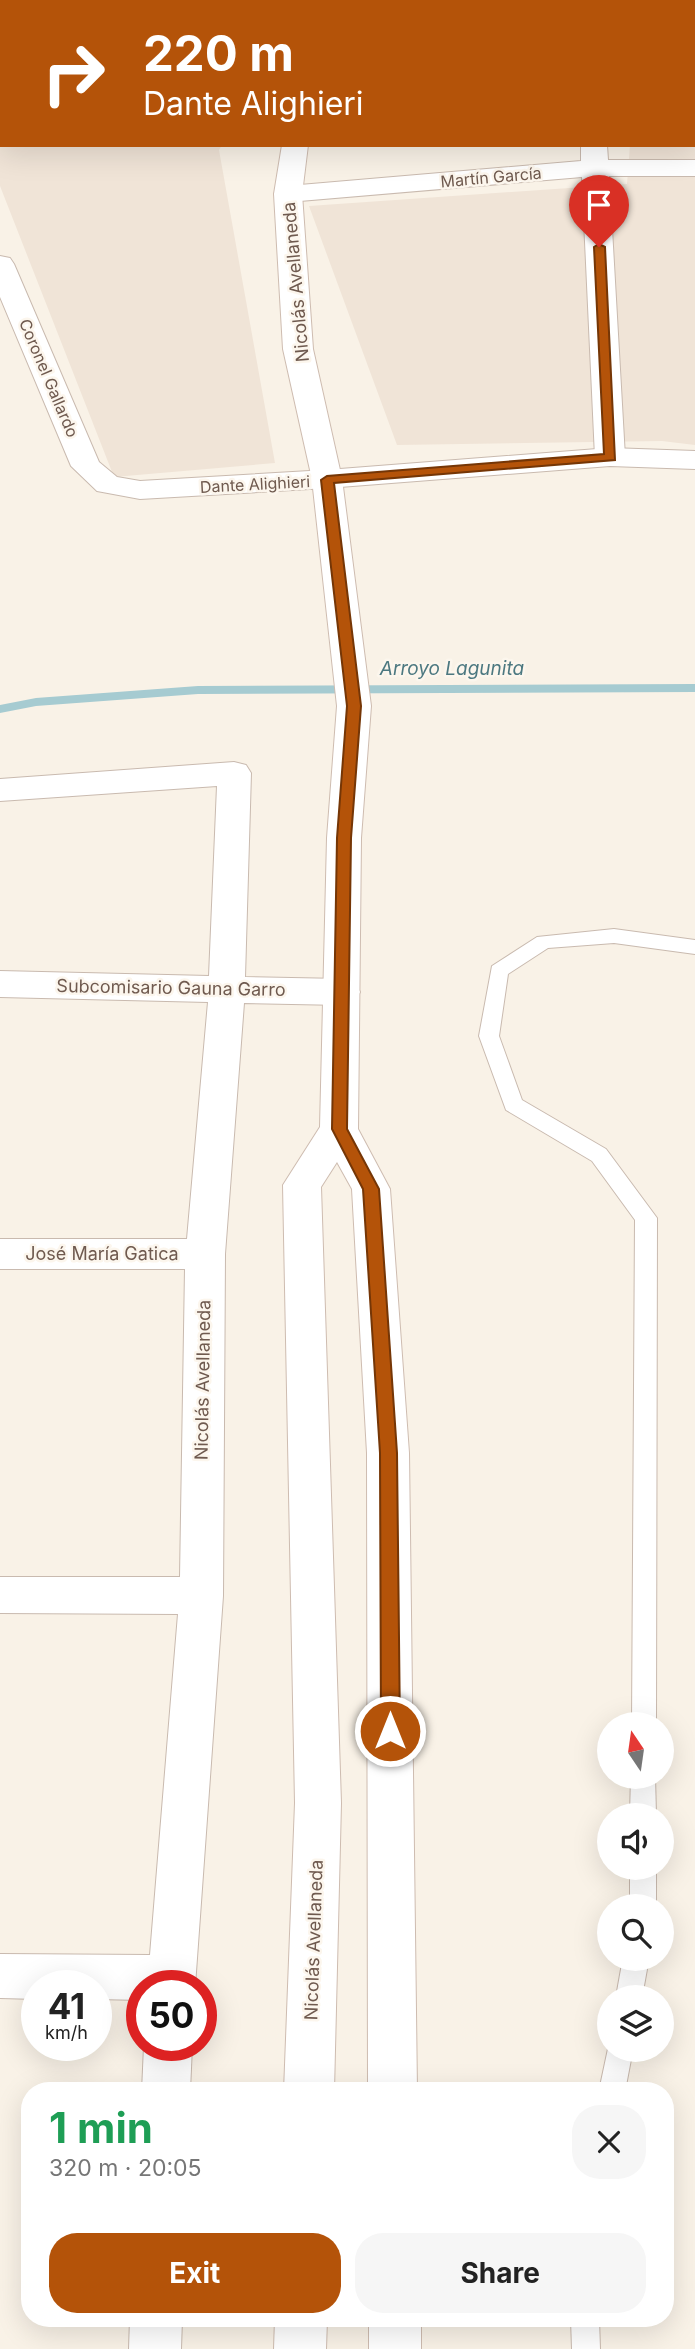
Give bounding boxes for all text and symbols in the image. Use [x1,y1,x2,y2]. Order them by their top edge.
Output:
text: 220 m [143,24,294,83]
icon: right [28,28,119,119]
text: Dante Alighieri [143,84,364,123]
street label: Martín García [440,163,542,191]
pin [569,175,629,247]
icon: arrive [580,186,618,224]
street label: Nicolás Avellaneda [278,201,313,363]
street label: Coronel Gallardo [15,316,83,440]
street label: Dante Alighieri [199,471,311,497]
water label: Arroyo Lagunita [379,657,525,680]
street label: Subcomisario Gauna Garro [56,975,286,1000]
street label: José María Gatica [25,1243,179,1264]
street label: Nicolás Avellaneda [191,1300,214,1460]
position arrow [353,1694,427,1768]
north arrow [597,1712,674,1788]
map controls [597,1712,674,2062]
button: sound [597,1803,674,1880]
street label: Nicolás Avellaneda [300,1859,327,2021]
button: search [597,1894,674,1971]
speed limit sign: 50 [126,1970,217,2061]
text: 41 [48,1985,85,2027]
button: layers [597,1985,674,2062]
text: km/h [45,2022,88,2043]
text: 1 min [49,2102,153,2153]
button: close [572,2105,646,2179]
text: 320 m · 20:05 [49,2154,202,2182]
button: Exit [49,2233,341,2313]
button: Share [355,2233,646,2313]

